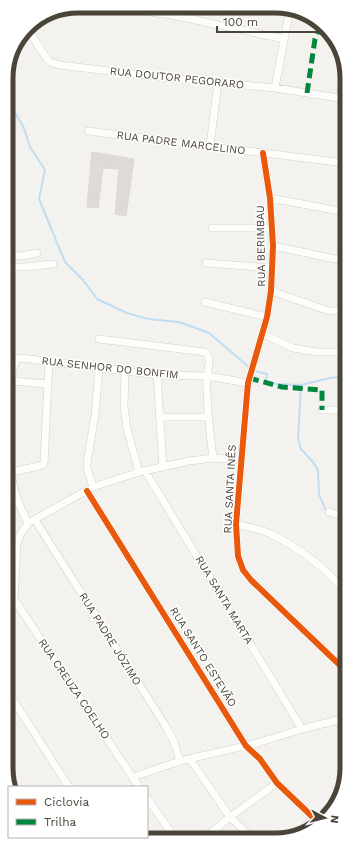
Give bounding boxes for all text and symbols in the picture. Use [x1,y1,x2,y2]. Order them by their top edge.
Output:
scale bar [217,8,317,34]
text: 100 m [223,15,258,29]
street label: RUA DOUTOR PEGORARO [109,64,245,92]
street label: RUA PADRE MARCELINO [116,129,246,157]
street label: RUA BERIMBAU [254,205,268,287]
street label: RUA SENHOR DO BONFIM [41,354,179,382]
street label: RUA SANTA INÊS [220,444,239,534]
street label: RUA SANTA MARTA [193,554,255,646]
street label: RUA PADRE JÓZIMO [76,590,145,688]
street label: RUA SANTO ESTEVÃO [167,605,239,709]
street label: RUA CREUZA COELHO [36,636,112,742]
legend [8,786,148,838]
text: Ciclovia [44,795,89,809]
north arrow [305,798,345,838]
text: N [327,814,341,824]
text: Trilha [44,815,77,829]

